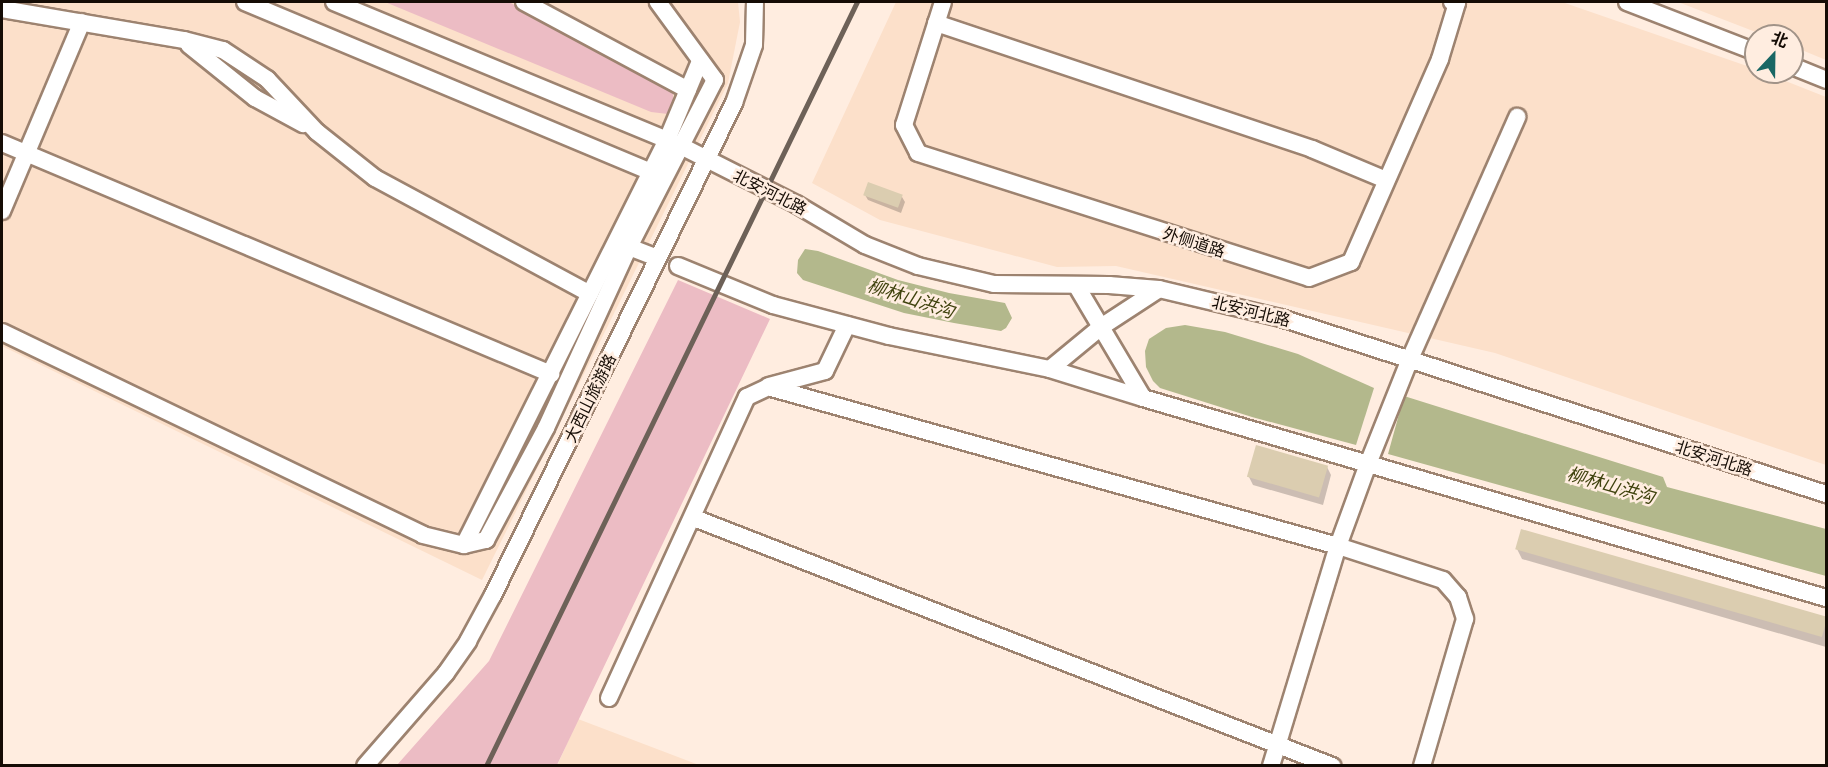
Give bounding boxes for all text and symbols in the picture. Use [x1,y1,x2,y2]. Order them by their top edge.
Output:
north arrow [1744,24,1804,84]
text: 北 [1768,26,1792,52]
street label: 北安河北路 [730,165,810,219]
street label: 外侧道路 [1161,223,1227,261]
water label: 柳林山洪沟 [865,274,957,322]
street label: 北安河北路 [1210,292,1292,330]
street label: 大西山旅游路 [560,351,620,445]
street label: 北安河北路 [1673,437,1755,479]
water label: 柳林山洪沟 [1565,462,1657,508]

